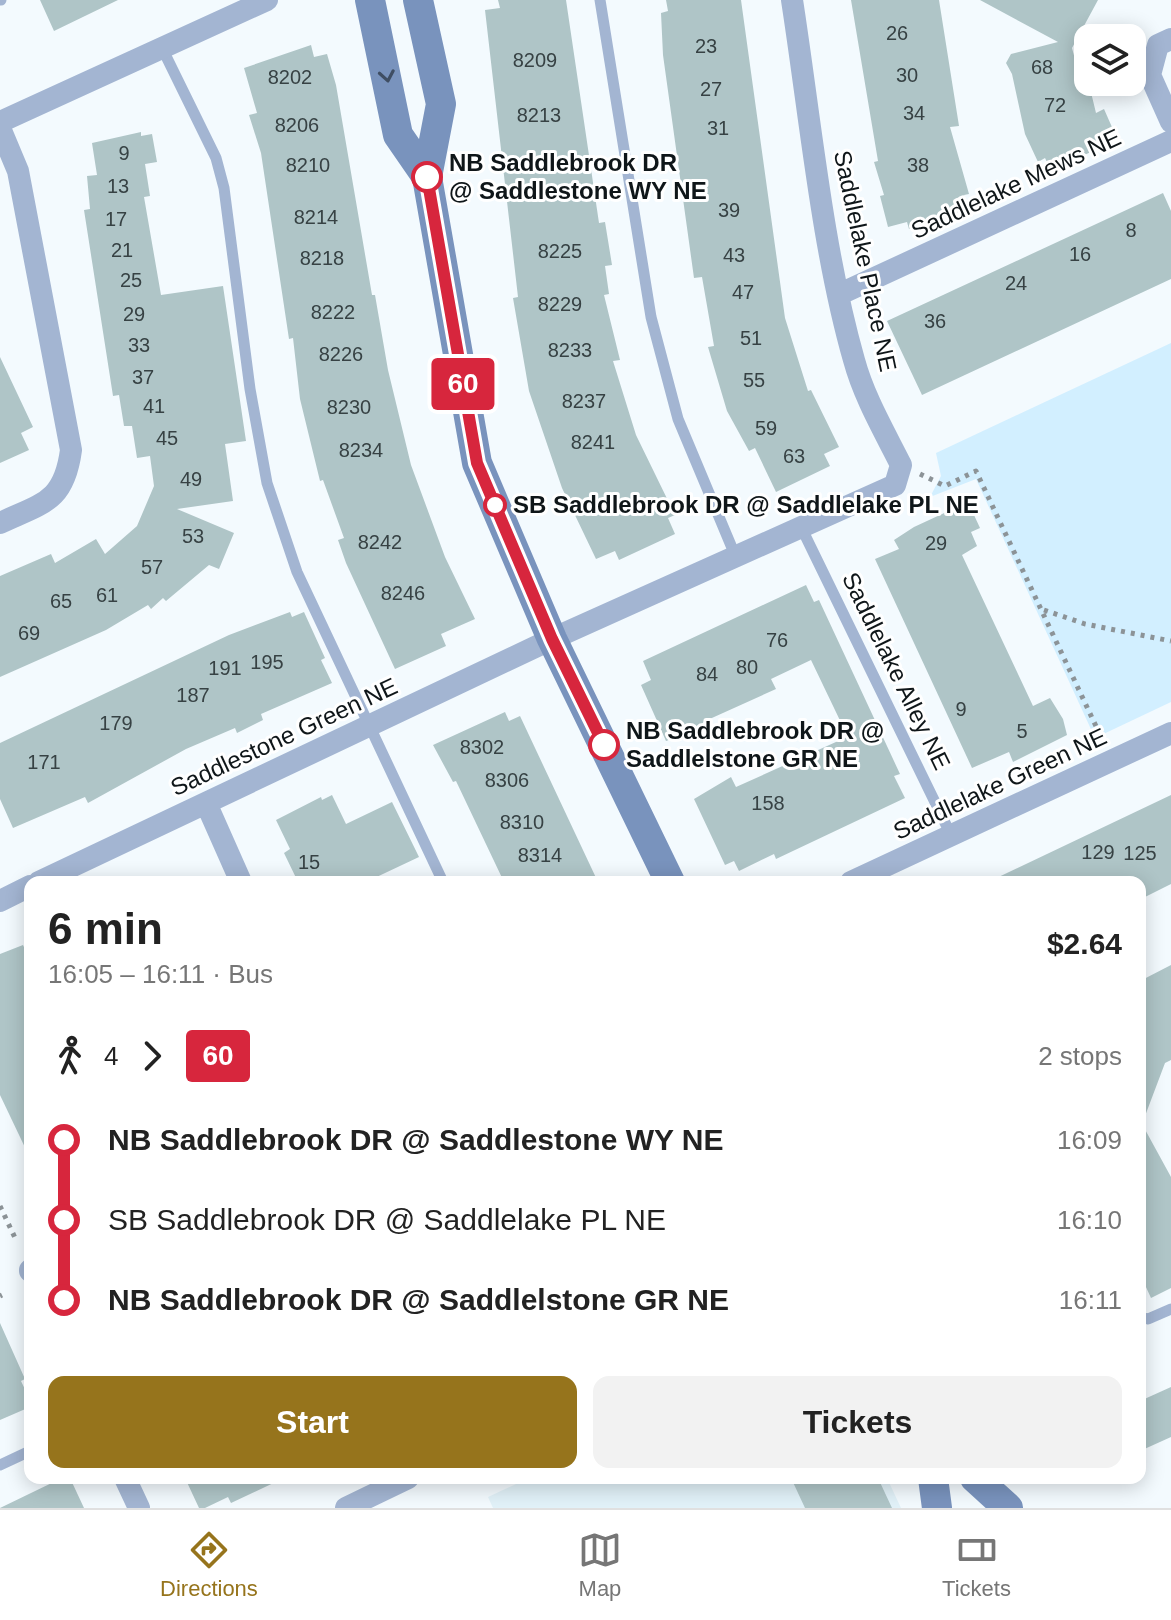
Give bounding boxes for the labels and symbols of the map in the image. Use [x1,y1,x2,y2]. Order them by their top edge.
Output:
house number: 26 [886,22,908,44]
house number: 23 [695,35,717,57]
house number: 8209 [513,49,557,71]
house number: 68 [1031,56,1053,78]
house number: 30 [896,64,918,86]
house number: 8202 [268,66,312,88]
one-way arrow [378,69,395,82]
house number: 27 [700,78,722,100]
house number: 72 [1044,94,1066,116]
house number: 34 [903,102,925,124]
house number: 8213 [517,104,561,126]
house number: 8206 [275,114,319,136]
house number: 31 [707,117,729,139]
street label: Saddlelake Mews NE [907,123,1125,244]
house number: 9 [118,142,130,164]
street label: Saddlelake Place NE [829,148,902,374]
place label: NB Saddlebrook DR @ Saddlestone WY NE [449,149,707,204]
house number: 8210 [286,154,330,176]
house number: 38 [907,154,929,176]
marker: NB Saddlebrook DR @ Saddlestone WY NE [412,162,442,192]
house number: 13 [107,175,129,197]
house number: 39 [718,199,740,221]
house number: 8214 [294,206,338,228]
house number: 17 [105,208,127,230]
house number: 8 [1125,219,1137,241]
house number: 21 [111,239,133,261]
house number: 8225 [538,240,582,262]
house number: 16 [1069,243,1091,265]
house number: 43 [723,244,745,266]
house number: 8218 [300,247,344,269]
house number: 25 [120,269,142,291]
house number: 24 [1005,272,1027,294]
house number: 47 [732,281,754,303]
house number: 8229 [538,293,582,315]
house number: 8222 [311,301,355,323]
house number: 29 [123,303,145,325]
house number: 36 [924,310,946,332]
house number: 51 [740,327,762,349]
house number: 33 [128,334,150,356]
house number: 8233 [548,339,592,361]
house number: 8226 [319,343,363,365]
line badge: 60 [427,358,499,410]
house number: 37 [132,366,154,388]
house number: 55 [743,369,765,391]
house number: 8237 [562,390,606,412]
house number: 41 [143,395,165,417]
house number: 8230 [327,396,371,418]
house number: 59 [755,417,777,439]
house number: 45 [156,427,178,449]
house number: 8241 [571,431,615,453]
house number: 8234 [339,439,383,461]
house number: 63 [783,445,805,467]
house number: 49 [180,468,202,490]
place label: SB Saddlebrook DR @ Saddlelake PL NE [513,491,979,518]
marker: SB Saddlebrook DR @ Saddlelake PL NE [484,494,506,516]
house number: 53 [182,525,204,547]
house number: 8242 [358,531,402,553]
house number: 29 [925,532,947,554]
house number: 57 [141,556,163,578]
street label: Saddlelake Alley NE [837,568,956,774]
house number: 8246 [381,582,425,604]
house number: 61 [96,584,118,606]
house number: 65 [50,590,72,612]
house number: 69 [18,622,40,644]
house number: 76 [766,629,788,651]
house number: 195 [250,651,284,673]
house number: 80 [736,656,758,678]
house number: 191 [208,657,242,679]
house number: 84 [696,663,718,685]
street label: Saddlestone Green NE [166,672,401,801]
house number: 187 [176,684,210,706]
house number: 9 [955,698,967,720]
house number: 179 [99,712,133,734]
place label: NB Saddlebrook DR @ Saddlelstone GR NE [626,717,884,772]
house number: 5 [1016,720,1028,742]
street label: Saddlelake Green NE [889,722,1111,845]
marker: NB Saddlebrook DR @ Saddlelstone GR NE [589,730,619,760]
house number: 8302 [460,736,504,758]
house number: 171 [27,751,61,773]
house number: 8306 [485,769,529,791]
house number: 158 [751,792,785,814]
house number: 8310 [500,811,544,833]
house number: 129 [1081,841,1115,863]
house number: 125 [1123,842,1157,864]
house number: 8314 [518,844,562,866]
house number: 15 [298,851,320,873]

